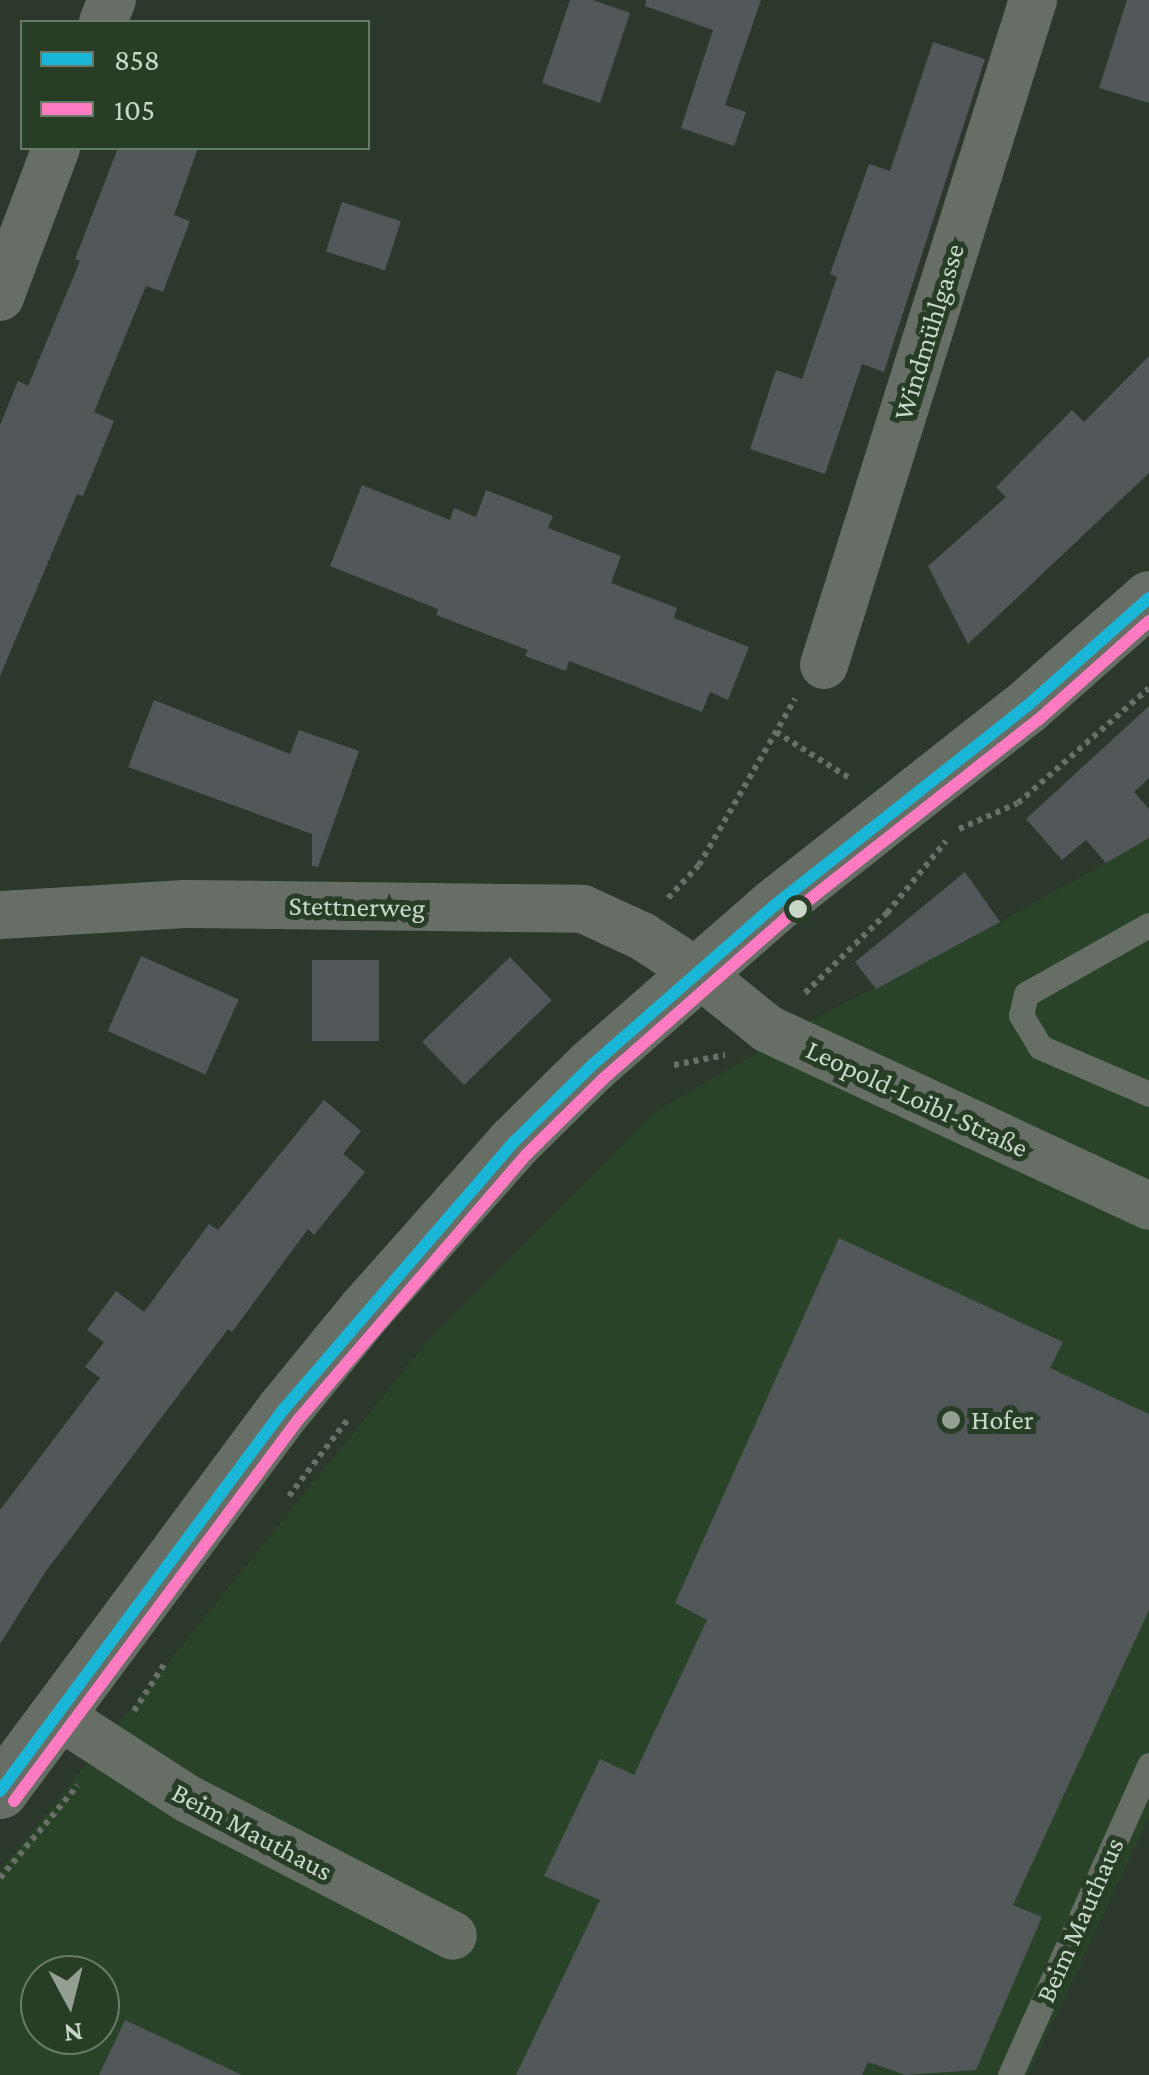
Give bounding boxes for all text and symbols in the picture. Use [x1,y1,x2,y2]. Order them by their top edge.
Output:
legend [20,20,370,150]
text: 858 [114,43,160,76]
text: 105 [114,93,155,126]
street label: Windmühlgasse [886,240,972,424]
street label: Stettnerweg [288,889,426,925]
unlabelled marker [788,899,808,919]
street label: Leopold-Loibl-Straße [801,1033,1033,1165]
place label: Hofer [971,1403,1034,1437]
marker: Hofer [940,1409,962,1431]
street label: Beim Mauthaus [166,1776,338,1888]
street label: Beim Mauthaus [1029,1832,1131,2008]
north arrow [20,1955,120,2055]
text: N [62,2017,85,2050]

